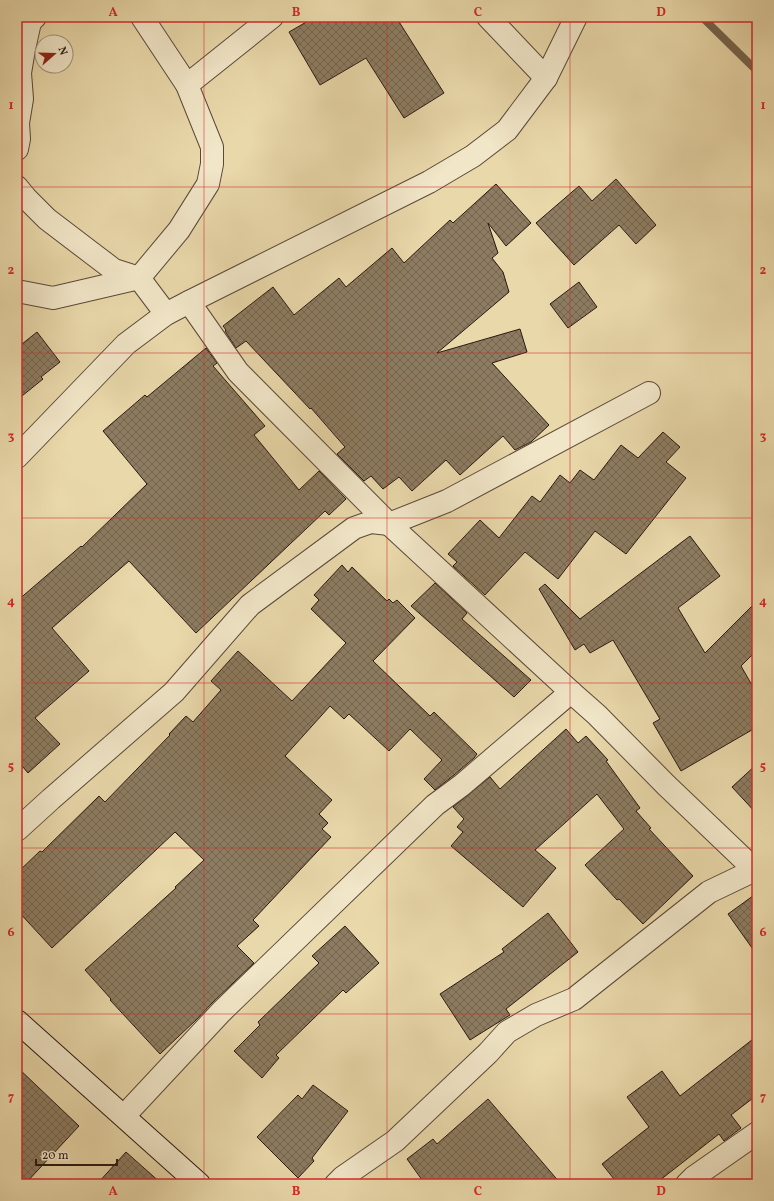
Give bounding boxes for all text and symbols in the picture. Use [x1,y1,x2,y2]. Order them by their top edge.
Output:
text: A [108,4,118,22]
text: B [292,4,301,22]
text: C [474,4,482,22]
text: D [656,4,666,22]
north arrow [34,34,74,74]
text: N [54,45,70,57]
text: 1 [8,97,14,115]
text: 1 [760,97,766,115]
text: 2 [8,262,15,280]
text: 2 [760,262,767,280]
text: 3 [8,428,15,446]
text: 3 [760,428,767,446]
text: 4 [7,593,15,611]
text: 4 [759,593,767,611]
text: 5 [8,758,14,776]
text: 5 [760,758,766,776]
text: 6 [7,924,15,942]
text: 6 [759,924,767,942]
text: 7 [8,1089,14,1107]
text: 7 [760,1089,766,1107]
scale bar [36,1141,117,1167]
text: 20 m [42,1148,69,1164]
text: A [108,1183,118,1201]
text: B [292,1183,301,1201]
text: C [474,1183,482,1201]
text: D [656,1183,666,1201]

